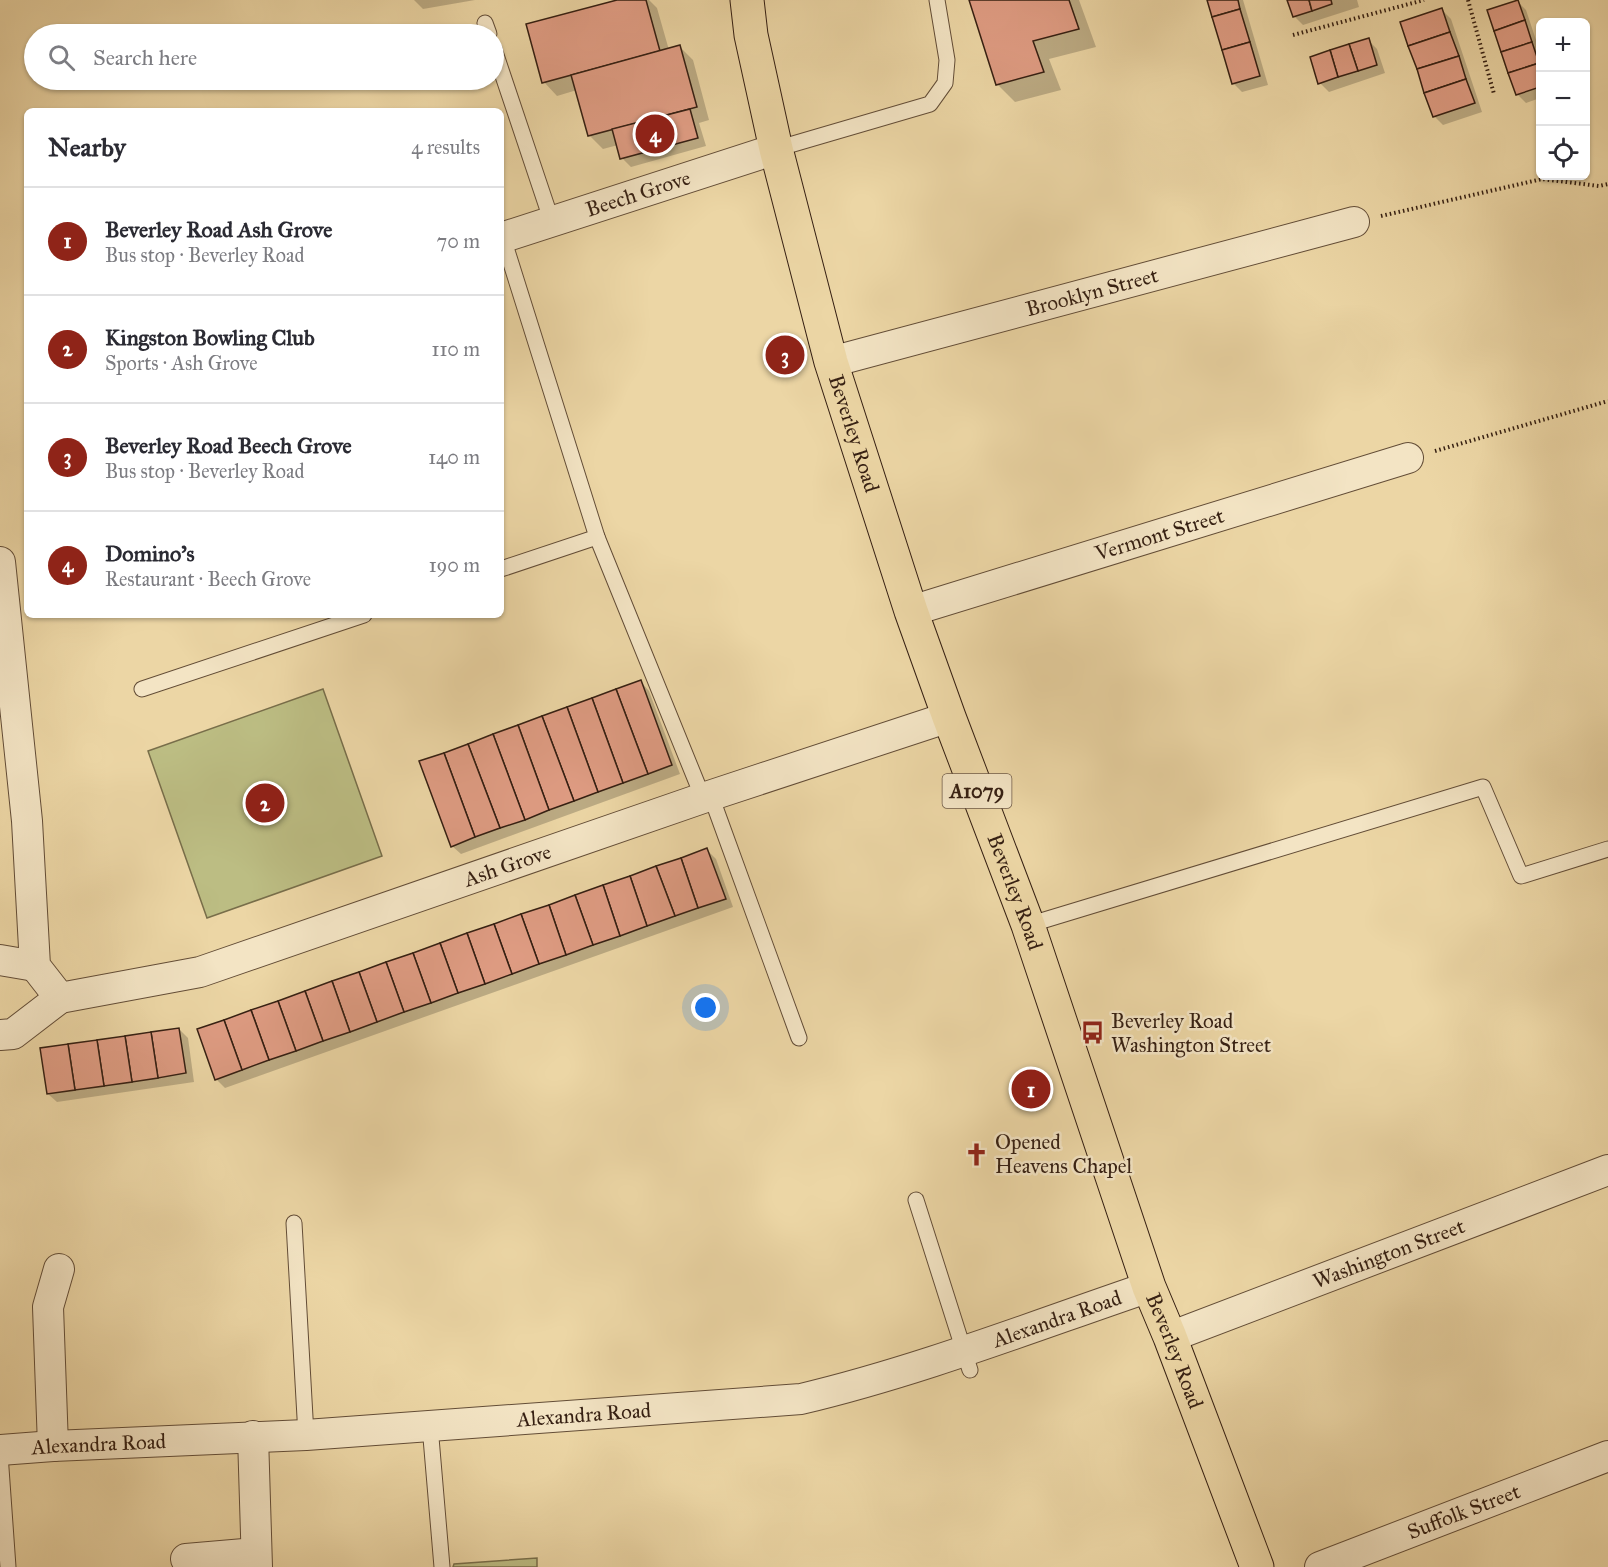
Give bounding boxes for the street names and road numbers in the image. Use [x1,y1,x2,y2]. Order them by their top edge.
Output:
street label: Beech Grove [582,164,694,223]
street label: Brooklyn Street [1023,262,1161,322]
street label: Beverley Road [823,371,885,496]
street label: Vermont Street [1091,502,1228,567]
road number: A1079 [942,774,1012,808]
street label: Beverley Road [982,830,1049,954]
street label: Ash Grove [460,838,555,893]
street label: Washington Street [1309,1213,1469,1294]
street label: Alexandra Road [988,1284,1125,1354]
street label: Beverley Road [1140,1289,1209,1413]
street label: Alexandra Road [515,1397,652,1433]
street label: Alexandra Road [30,1428,167,1461]
street label: Suffolk Street [1404,1478,1524,1545]

